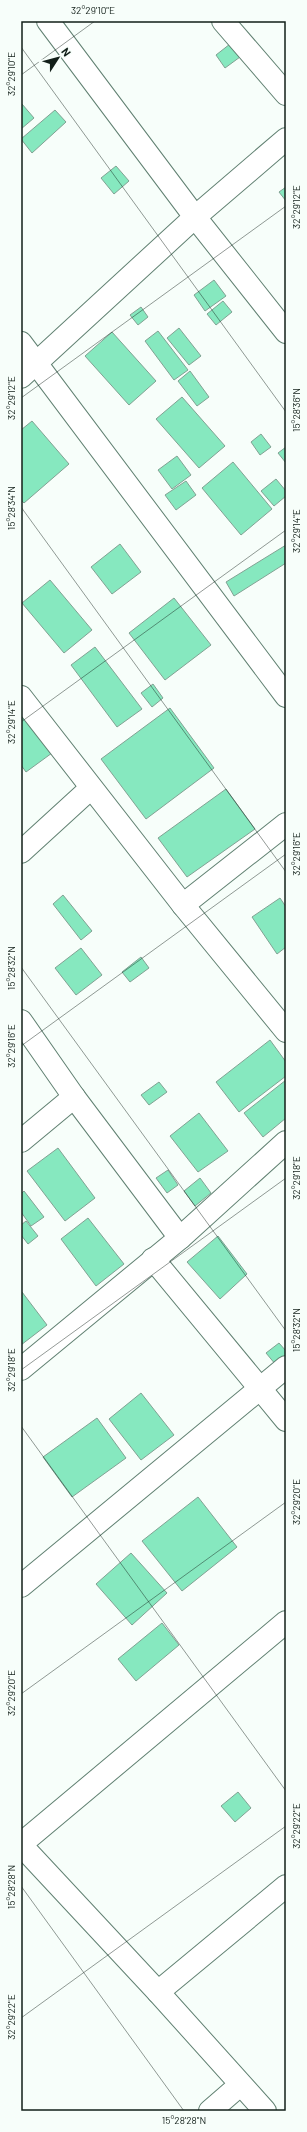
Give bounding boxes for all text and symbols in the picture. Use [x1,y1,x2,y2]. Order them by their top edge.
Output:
text: 32°29'10"E [71,4,115,16]
north arrow [38,38,78,78]
text: N [59,45,74,59]
text: 32°29'10"E [5,52,17,96]
text: 32°29'12"E [290,185,302,229]
text: 32°29'12"E [5,376,17,420]
text: 15°28'36"N [290,388,302,432]
text: 15°28'34"N [5,486,17,530]
text: 32°29'14"E [290,509,302,553]
text: 32°29'14"E [5,700,17,744]
text: 32°29'16"E [290,832,302,876]
text: 15°28'32"N [5,946,17,990]
text: 32°29'16"E [5,1024,17,1068]
text: 32°29'18"E [290,1156,302,1200]
text: 15°28'32"N [290,1308,302,1352]
text: 32°29'18"E [5,1348,17,1392]
text: 32°29'20"E [290,1479,302,1525]
text: 32°29'20"E [5,1670,17,1716]
text: 32°29'22"E [290,1803,302,1849]
text: 15°28'28"N [5,1865,17,1909]
text: 32°29'22"E [5,1994,17,2040]
text: 15°28'28"N [162,2114,206,2126]

